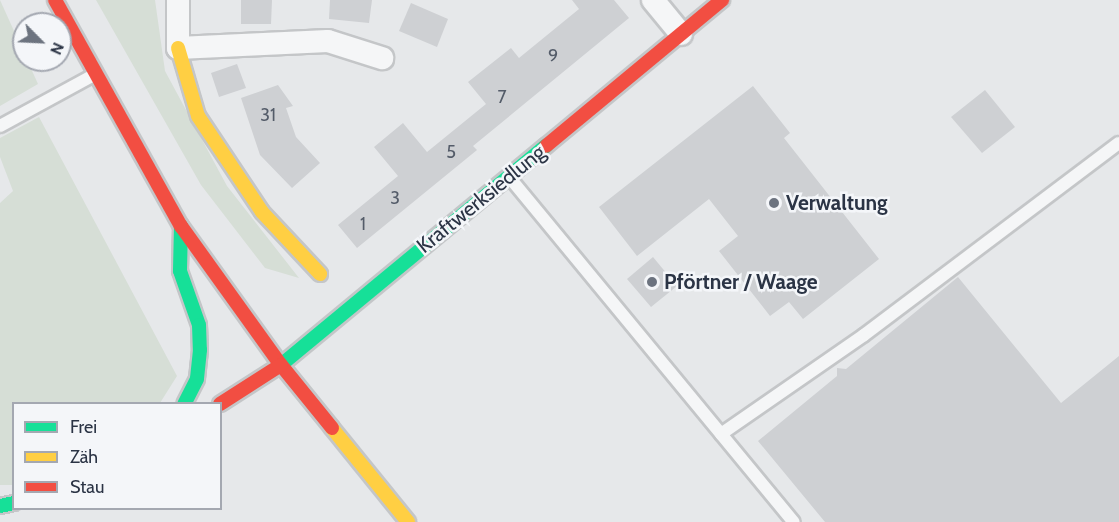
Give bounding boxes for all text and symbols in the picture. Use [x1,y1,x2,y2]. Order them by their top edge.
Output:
north arrow [12,12,72,72]
text: N [46,40,68,58]
house number: 9 [548,45,558,67]
house number: 7 [497,86,507,108]
house number: 31 [260,104,276,126]
street label: Kraftwerksiedlung [412,139,550,259]
house number: 5 [446,141,456,163]
house number: 3 [390,187,400,209]
place label: Verwaltung [786,190,888,216]
marker: Verwaltung [767,196,781,210]
house number: 1 [360,213,366,235]
place label: Pförtner / Waage [664,269,818,295]
marker: Pförtner / Waage [645,275,659,289]
legend [12,402,222,510]
text: Frei [70,416,97,438]
text: Zäh [70,446,98,468]
text: Stau [70,476,104,498]

